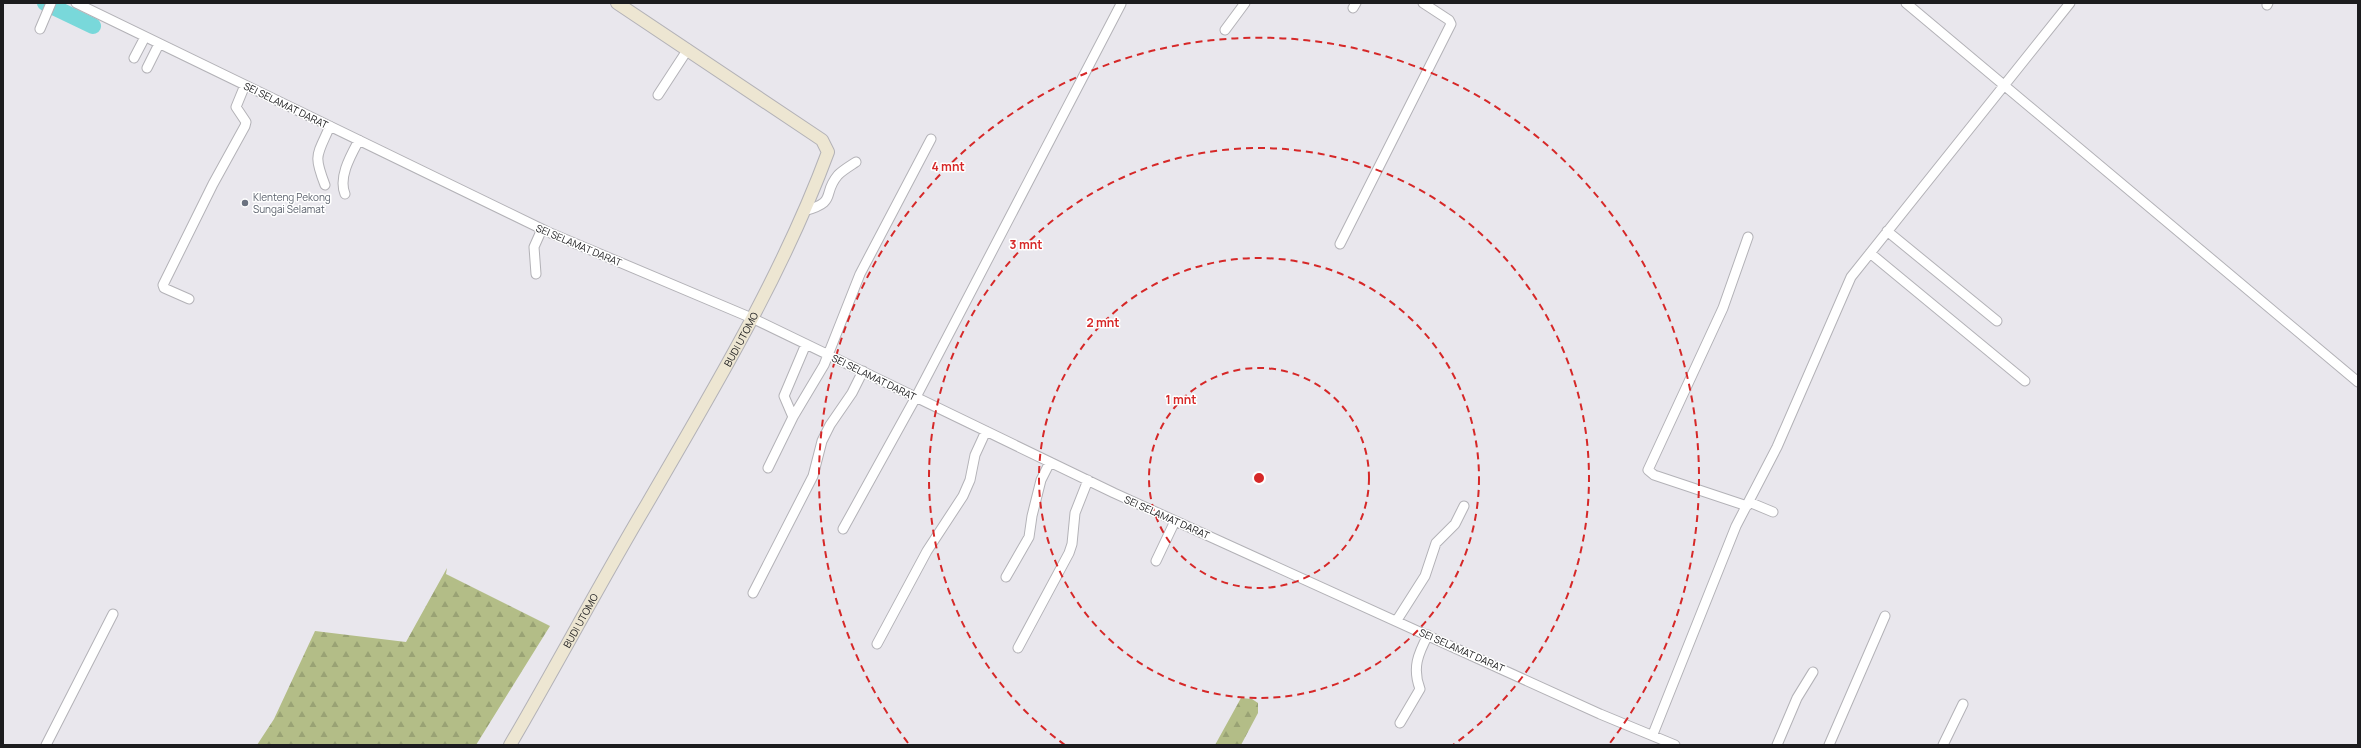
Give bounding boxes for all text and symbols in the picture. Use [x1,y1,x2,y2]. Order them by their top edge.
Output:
street label: SEI SELAMAT DARAT [242,79,331,132]
text: 4 mnt [931,158,965,175]
place label: Klenteng Pekong Sungai Selamat [253,190,331,216]
marker: Klenteng Pekong Sungai Selamat [240,198,250,208]
street label: SEI SELAMAT DARAT [534,221,624,269]
text: 3 mnt [1010,236,1042,253]
street label: BUDI UTOMO [720,309,761,369]
text: 2 mnt [1086,314,1120,331]
street label: SEI SELAMAT DARAT [830,351,919,404]
text: 1 mnt [1165,391,1197,408]
centre of rings [1252,471,1266,485]
street label: SEI SELAMAT DARAT [1122,492,1212,542]
street label: BUDI UTOMO [560,591,601,650]
street label: SEI SELAMAT DARAT [1417,625,1507,675]

